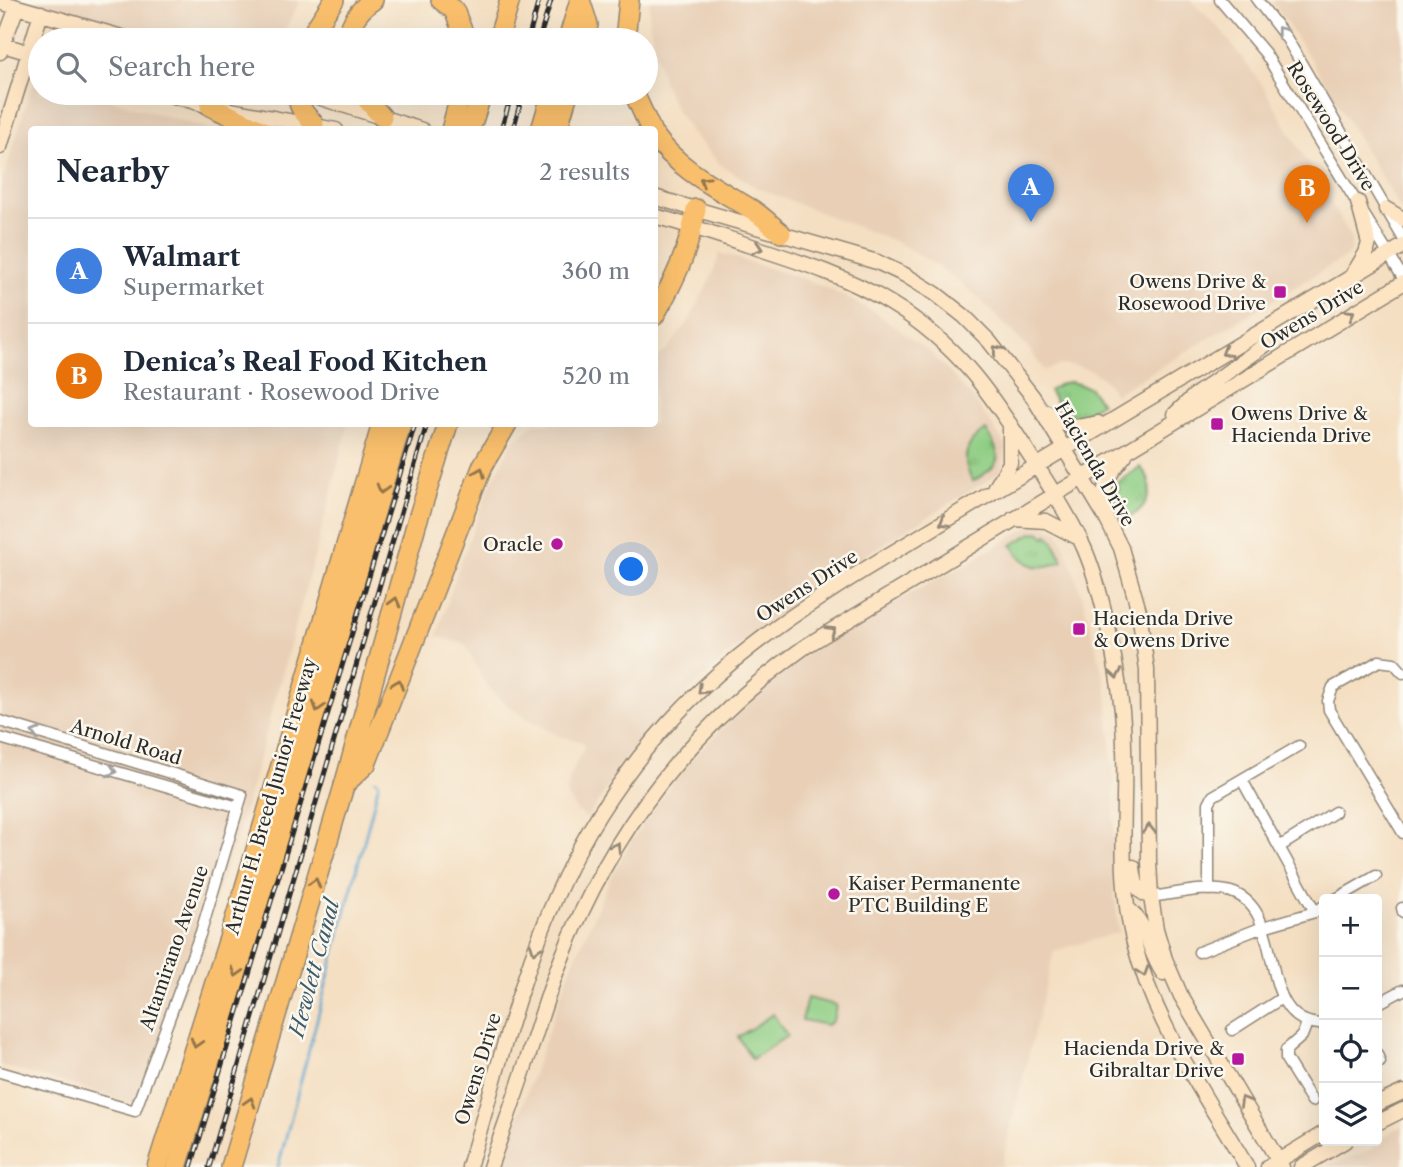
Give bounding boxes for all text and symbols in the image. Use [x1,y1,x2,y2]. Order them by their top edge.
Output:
one-way arrow [1277,27,1290,39]
search box [28,28,658,105]
icon: search [52,48,90,86]
text: Search here [108,51,255,83]
street label: Rosewood Drive [1282,57,1380,195]
text: Nearby [56,153,169,190]
text: 2 results [539,158,630,186]
pin: A [1008,164,1054,222]
pin: B [1284,165,1330,223]
one-way arrow [699,177,712,190]
one-way arrow [751,240,764,254]
text: Walmart [123,241,240,273]
text: A [70,257,88,285]
text: 360 m [562,257,630,285]
place label: Owens Drive & Rosewood Drive [1117,270,1267,315]
text: Supermarket [123,273,264,301]
street label: Owens Drive [1256,275,1368,355]
marker: Owens Drive & Rosewood Drive [1272,284,1288,300]
one-way arrow [1343,310,1356,323]
one-way arrow [1220,344,1233,357]
one-way arrow [993,345,1005,358]
text: Denica’s Real Food Kitchen [123,346,488,378]
text: B [70,362,88,390]
text: 520 m [562,362,630,390]
text: Restaurant · Rosewood Drive [123,378,440,406]
street label: Hacienda Drive [1050,398,1140,530]
place label: Owens Drive & Hacienda Drive [1231,402,1371,447]
marker: Owens Drive & Hacienda Drive [1209,416,1225,432]
one-way arrow [472,467,486,479]
one-way arrow [375,483,390,495]
one-way arrow [939,514,952,527]
place label: Oracle [483,533,543,556]
marker: Oracle [549,536,565,552]
street label: Owens Drive [752,545,862,627]
your location [614,552,648,586]
one-way arrow [386,596,401,608]
place label: Hacienda Drive & Owens Drive [1093,607,1233,652]
marker: Hacienda Drive & Owens Drive [1071,621,1087,637]
one-way arrow [823,626,836,639]
street label: Arthur H. Breed Junior Freeway [220,655,322,938]
one-way arrow [1108,668,1123,680]
one-way arrow [389,678,403,690]
one-way arrow [697,682,710,694]
one-way arrow [311,701,326,713]
street label: Arnold Road [67,714,185,770]
one-way arrow [30,726,42,741]
one-way arrow [106,763,118,778]
one-way arrow [1141,823,1157,834]
one-way arrow [607,841,620,854]
street label: Altamirano Avenue [135,862,213,1035]
place label: Kaiser Permanente PTC Building E [848,872,1020,917]
one-way arrow [306,878,321,890]
marker: Kaiser Permanente PTC Building E [826,886,842,902]
water label: Hewlett Canal [283,894,345,1042]
map controls [1319,894,1382,1146]
button: + [1319,894,1382,957]
one-way arrow [529,943,543,955]
button: − [1319,957,1382,1020]
one-way arrow [231,966,246,978]
one-way arrow [1135,966,1149,978]
street label: Owens Drive [450,1010,506,1128]
button: locate [1319,1020,1382,1083]
one-way arrow [189,1037,204,1049]
place label: Hacienda Drive & Gibraltar Drive [1063,1037,1225,1082]
marker: Hacienda Drive & Gibraltar Drive [1230,1051,1246,1067]
button: layers [1319,1083,1382,1146]
one-way arrow [241,1096,256,1108]
one-way arrow [1239,1096,1252,1109]

